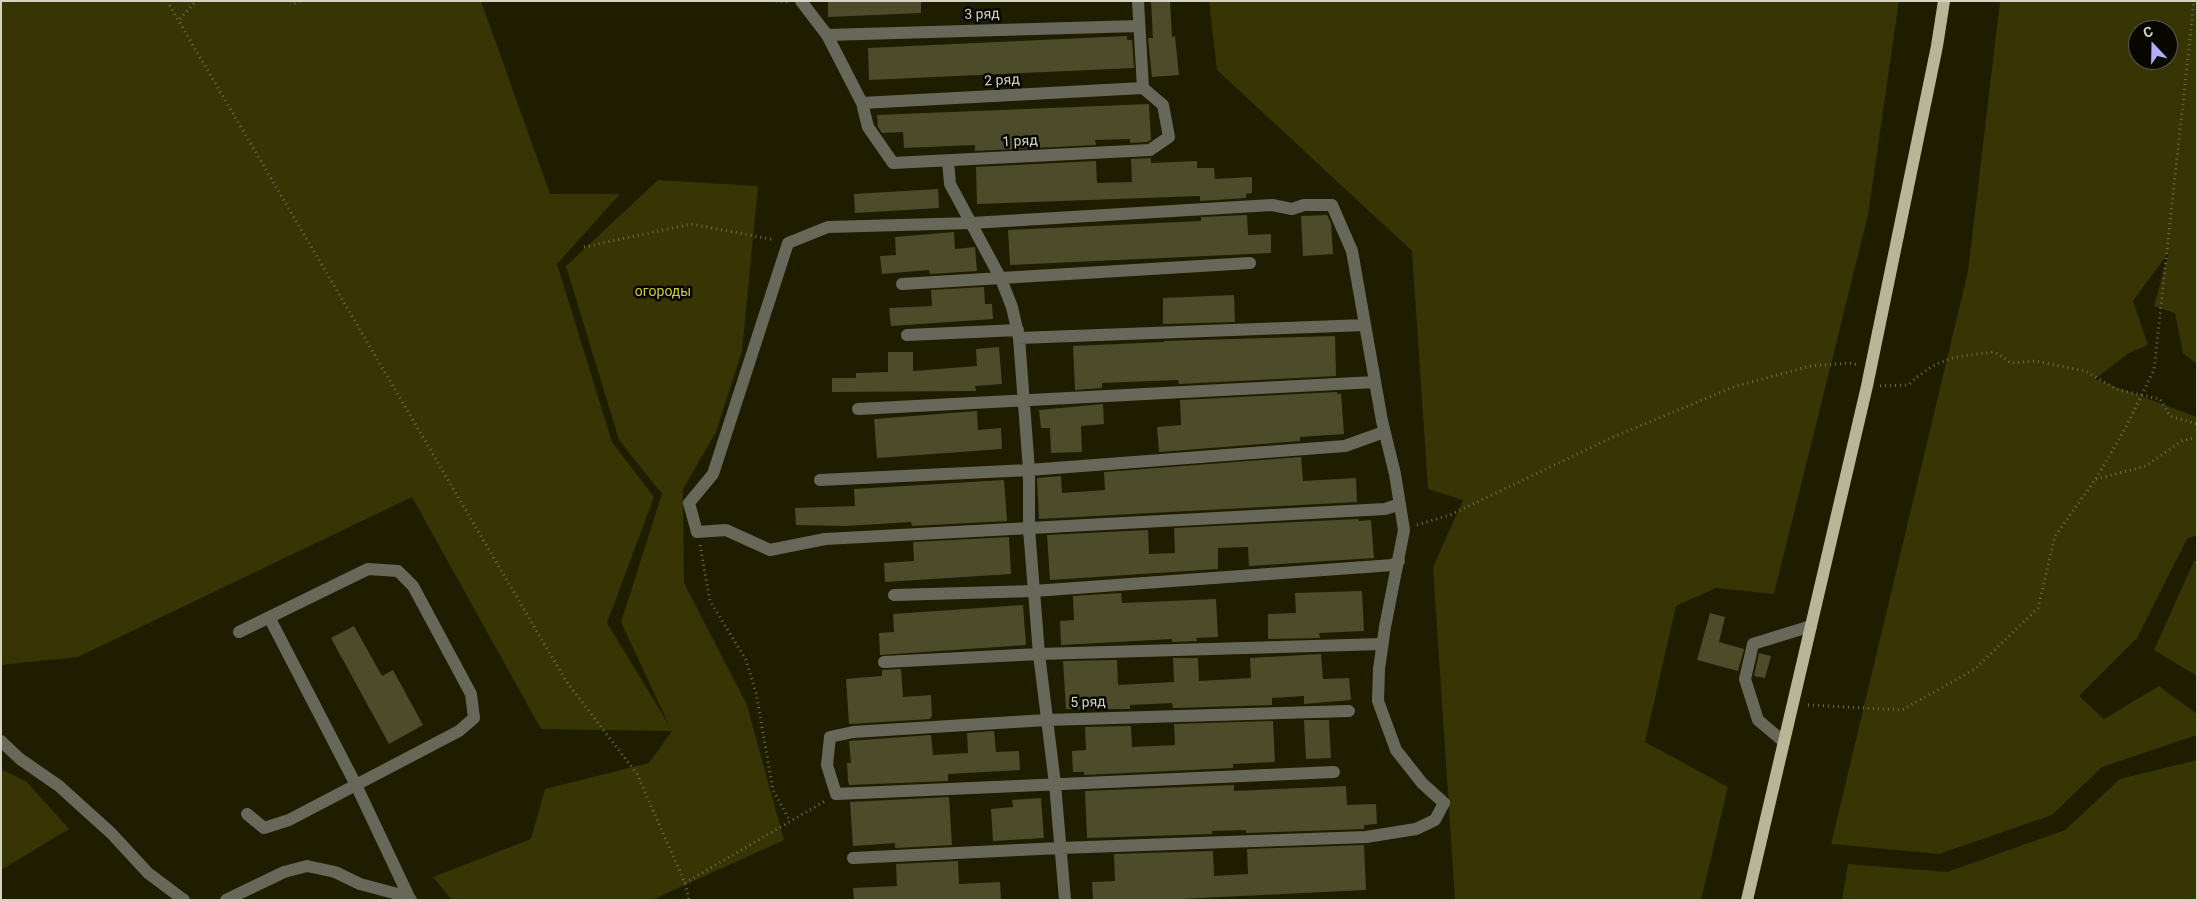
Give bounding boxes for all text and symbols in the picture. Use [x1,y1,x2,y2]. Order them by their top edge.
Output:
street label: 3 ряд [964,6,1000,24]
north arrow [2128,20,2178,70]
text: С [2141,23,2155,41]
street label: 2 ряд [984,72,1020,90]
street label: 1 ряд [1002,133,1038,151]
park label: огороды [635,284,691,300]
street label: 5 ряд [1070,694,1106,712]

